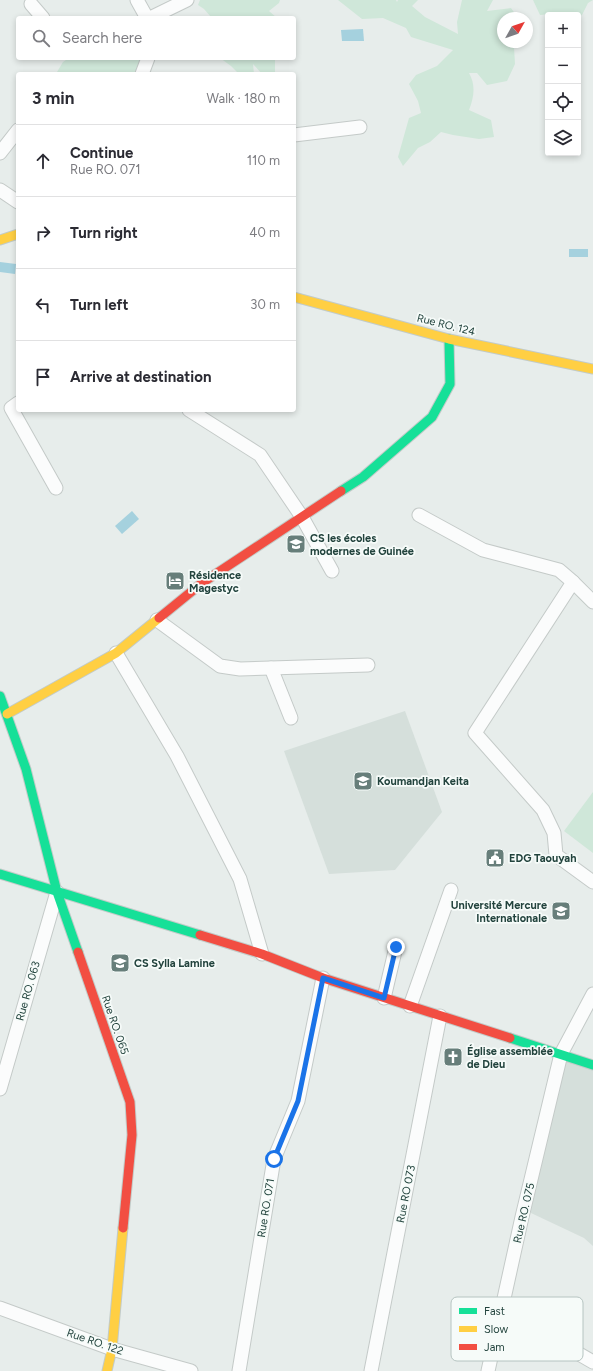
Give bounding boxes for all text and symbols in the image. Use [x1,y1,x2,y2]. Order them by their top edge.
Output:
north arrow [497,12,533,48]
map controls [545,12,581,156]
button: + [545,12,581,48]
search box [16,16,296,60]
icon: search [30,27,52,49]
text: Search here [62,29,142,47]
button: − [545,48,581,84]
button: locate [545,84,581,120]
text: 3 min [32,88,74,108]
text: Walk · 180 m [207,91,280,106]
button: layers [545,120,581,156]
text: Continue [70,144,133,162]
icon: ahead [32,150,54,172]
text: 110 m [247,153,280,168]
text: Rue RO. 071 [70,162,141,177]
icon: right [32,222,54,244]
text: Turn right [70,224,138,242]
text: 40 m [249,225,280,240]
icon: left [32,294,54,316]
text: Turn left [70,296,128,314]
text: 30 m [250,297,280,312]
street label: Rue RO. 124 [415,311,477,339]
icon: arrive [32,366,54,388]
text: Arrive at destination [70,368,211,386]
place label: CS les écoles modernes de Guinée [310,532,414,558]
school or university icon: CS les écoles modernes de Guinée [285,533,307,555]
place label: Résidence Magestyc [189,569,241,595]
hotel icon: Résidence Magestyc [164,570,186,592]
school or university icon: Koumandjan Keita [352,770,374,792]
place label: Koumandjan Keita [377,775,469,788]
public building icon: EDG Taouyah [484,847,506,869]
place label: EDG Taouyah [509,852,576,865]
place label: Université Mercure Internationale [451,899,547,925]
school or university icon: Université Mercure Internationale [550,900,572,922]
route end [387,938,405,956]
school or university icon: CS Sylla Lamine [109,952,131,974]
place label: CS Sylla Lamine [134,957,215,970]
street label: Rue RO. 063 [13,960,43,1022]
street label: Rue RO. 065 [99,994,131,1056]
place label: Église assemblée de Dieu [467,1044,553,1071]
church icon: Église assemblée de Dieu [442,1046,464,1068]
route start [265,1150,283,1168]
street label: Rue RO 073 [394,1164,418,1224]
street label: Rue RO. 071 [255,1178,277,1238]
street label: Rue RO. 075 [511,1182,537,1244]
legend [451,1297,583,1361]
text: Fast [484,1305,505,1318]
text: Slow [484,1323,508,1336]
street label: Rue RO. 122 [65,1326,125,1358]
text: Jam [484,1341,505,1354]

